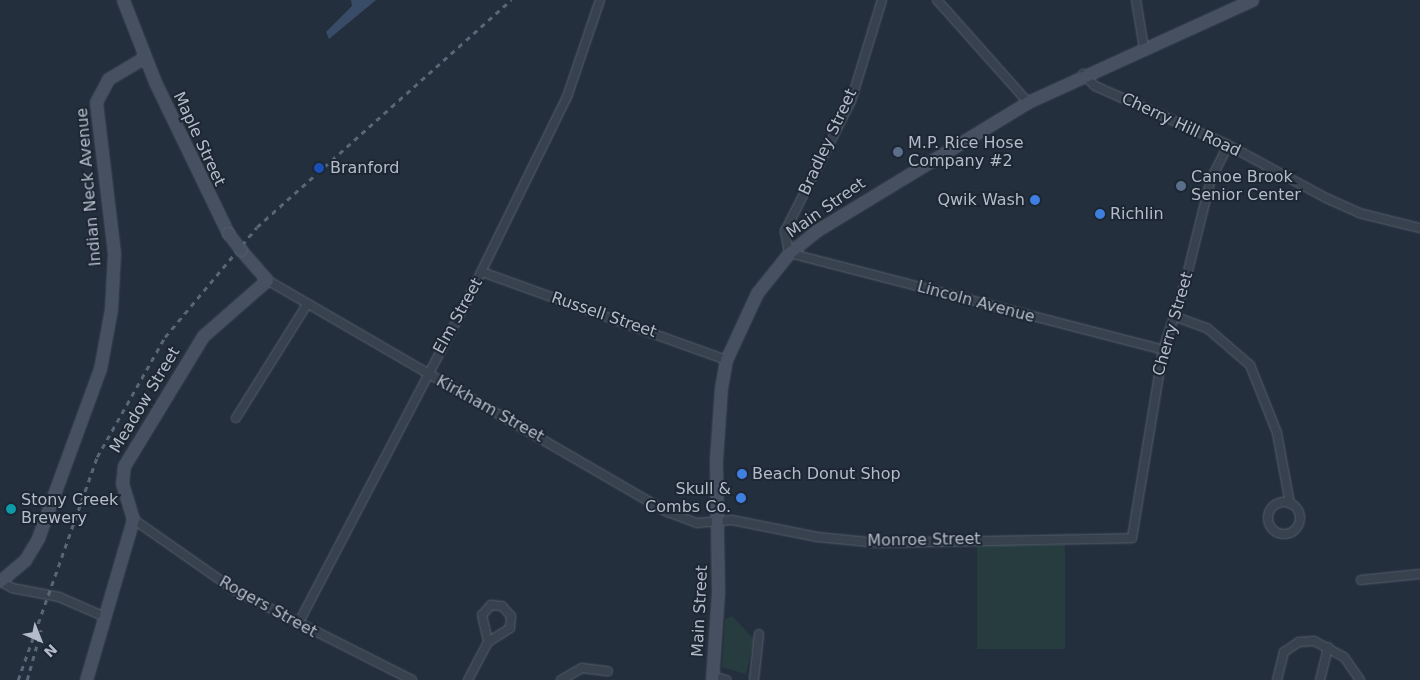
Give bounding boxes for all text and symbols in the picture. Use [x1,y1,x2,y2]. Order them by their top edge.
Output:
street label: Bradley Street [795,86,861,198]
street label: Maple Street [169,89,229,189]
street label: Cherry Hill Road [1118,89,1244,161]
street label: Indian Neck Avenue [73,107,105,267]
place label: M.P. Rice Hose Company #2 [908,133,1024,171]
marker: M.P. Rice Hose Company #2 [892,146,904,158]
place label: Branford [330,158,399,178]
marker: Branford [312,161,326,175]
place label: Canoe Brook Senior Center [1191,167,1301,205]
street label: Main Street [783,174,869,242]
marker: Canoe Brook Senior Center [1175,180,1187,192]
place label: Qwik Wash [937,190,1025,210]
marker: Qwik Wash [1029,194,1041,206]
place label: Richlin [1110,204,1164,224]
marker: Richlin [1094,208,1106,220]
street label: Cherry Street [1149,270,1197,378]
street label: Elm Street [429,275,487,357]
street label: Lincoln Avenue [915,277,1037,327]
street label: Russell Street [549,288,659,342]
street label: Meadow Street [106,344,184,456]
street label: Kirkham Street [433,372,547,446]
place label: Beach Donut Shop [752,464,901,484]
marker: Beach Donut Shop [736,468,748,480]
place label: Skull & Combs Co. [645,479,731,517]
place label: Stony Creek Brewery [21,490,118,528]
marker: Skull & Combs Co. [735,492,747,504]
marker: Stony Creek Brewery [5,503,17,515]
street label: Monroe Street [867,529,981,551]
street label: Main Street [688,565,712,657]
street label: Rogers Street [216,572,320,642]
north arrow [15,615,65,665]
text: N [41,641,60,661]

